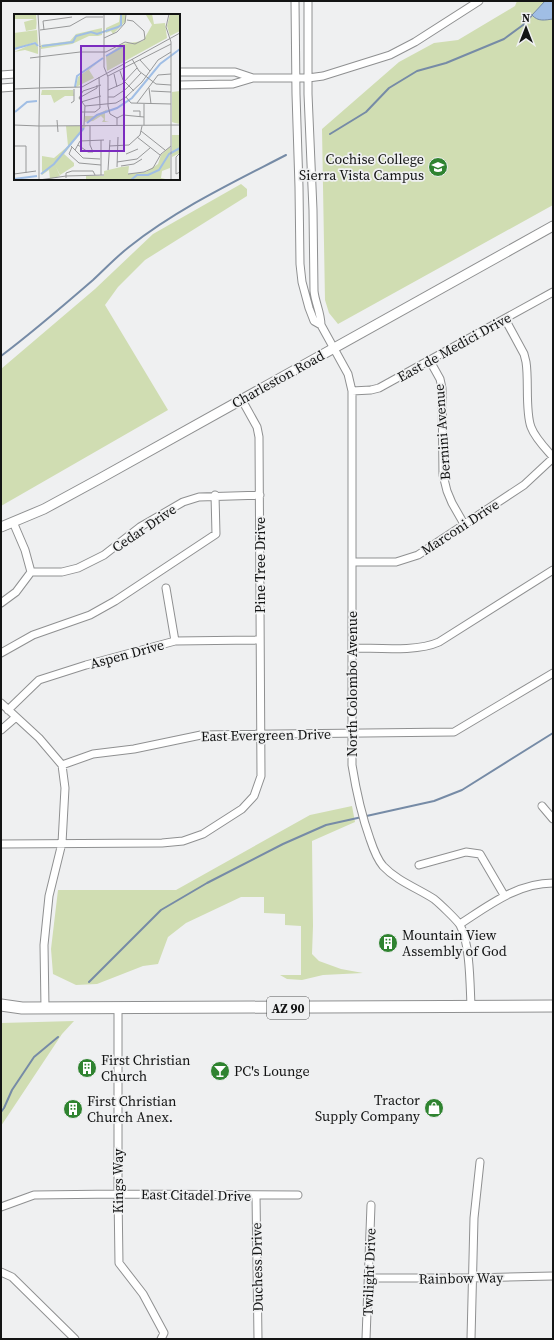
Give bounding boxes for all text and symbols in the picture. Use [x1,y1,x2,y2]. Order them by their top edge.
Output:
north arrow [506,8,546,48]
text: N [522,11,530,26]
inset map [14,14,180,180]
place label: Cochise College Sierra Vista Campus [299,149,424,185]
school or university icon: Cochise College Sierra Vista Campus [427,156,449,178]
street label: East de Medici Drive [393,307,515,387]
street label: Charleston Road [228,345,328,413]
street label: Bernini Avenue [429,383,455,481]
street label: Marconi Drive [417,494,503,560]
street label: Cedar Drive [108,499,180,557]
street label: Pine Tree Drive [250,517,270,613]
street label: North Colombo Avenue [342,611,362,757]
street label: Aspen Drive [88,634,166,674]
street label: East Evergreen Drive [201,724,331,746]
place label: Mountain View Assembly of God [402,925,507,961]
building icon: Mountain View Assembly of God [377,932,399,954]
road number: AZ 90 [267,997,309,1019]
place label: First Christian Church [101,1050,191,1086]
building icon: First Christian Church [76,1057,98,1079]
bar icon: PC's Lounge [209,1060,231,1082]
place label: PC's Lounge [234,1061,310,1081]
place label: Tractor Supply Company [315,1090,421,1126]
place label: First Christian Church Anex. [87,1091,177,1127]
shop icon: Tractor Supply Company [423,1097,445,1119]
building icon: First Christian Church Anex. [62,1098,84,1120]
street label: Kings Way [108,1148,128,1213]
street label: East Citadel Drive [141,1184,251,1206]
street label: Duchess Drive [246,1222,268,1312]
street label: Twilight Drive [357,1228,381,1316]
street label: Rainbow Way [418,1267,504,1289]

